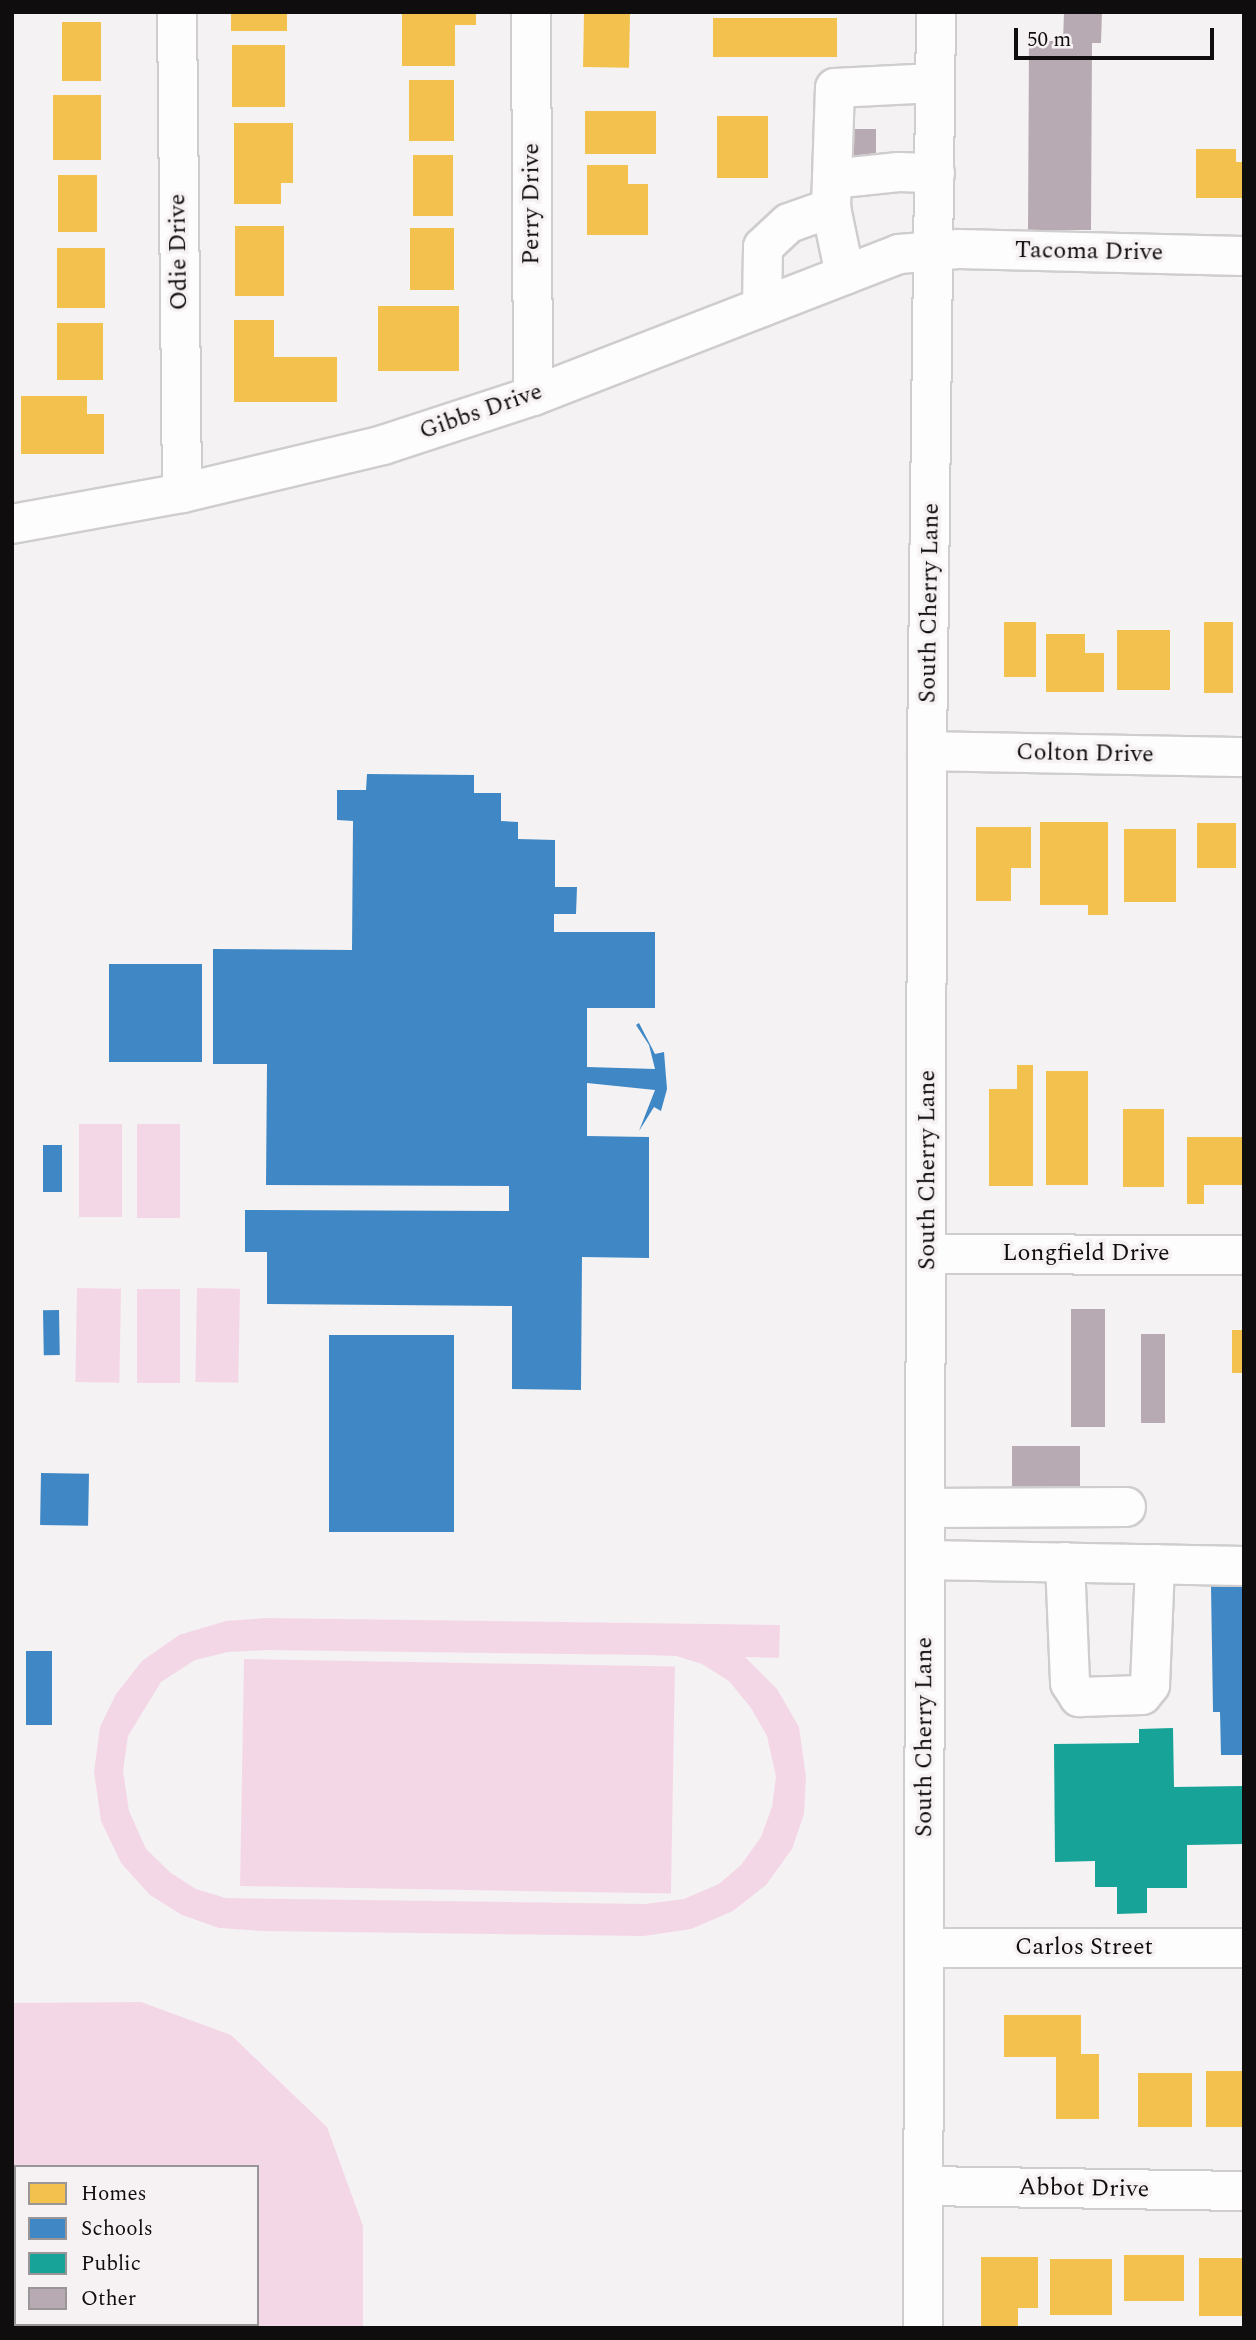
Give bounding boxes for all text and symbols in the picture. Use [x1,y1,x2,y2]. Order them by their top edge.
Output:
scale bar [1018,14,1218,58]
text: 50 m [1027,24,1071,56]
street label: Perry Drive [518,143,546,265]
street label: Odie Drive [164,193,194,311]
street label: Tacoma Drive [1015,236,1163,268]
street label: Gibbs Drive [416,378,546,446]
street label: South Cherry Lane [914,503,946,703]
street label: Colton Drive [1016,738,1154,770]
street label: South Cherry Lane [914,1070,942,1270]
street label: Longfield Drive [1002,1240,1170,1268]
street label: South Cherry Lane [911,1637,939,1837]
street label: Carlos Street [1015,1934,1153,1962]
legend [14,2165,259,2326]
street label: Abbot Drive [1018,2173,1150,2205]
text: Homes [81,2178,147,2210]
text: Schools [81,2213,153,2245]
text: Public [81,2248,141,2280]
text: Other [81,2283,136,2315]

